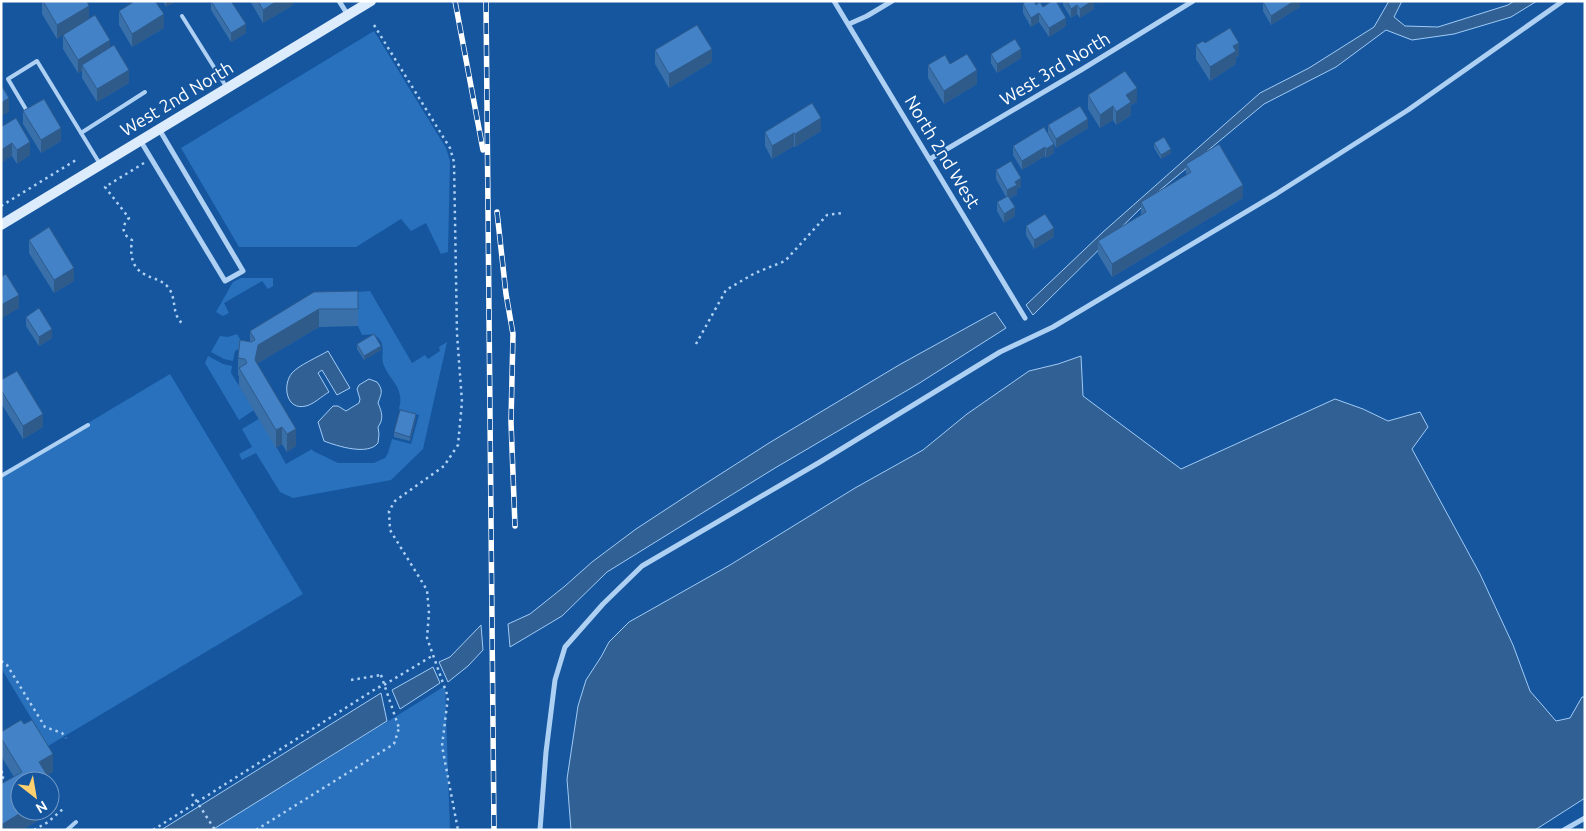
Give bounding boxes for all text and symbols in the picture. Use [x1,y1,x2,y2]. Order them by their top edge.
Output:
street label: West 3rd North [996,28,1113,109]
street label: West 2nd North [116,57,236,140]
street label: North 2nd West [901,91,984,211]
north arrow [10,771,60,821]
text: N [33,798,50,817]

